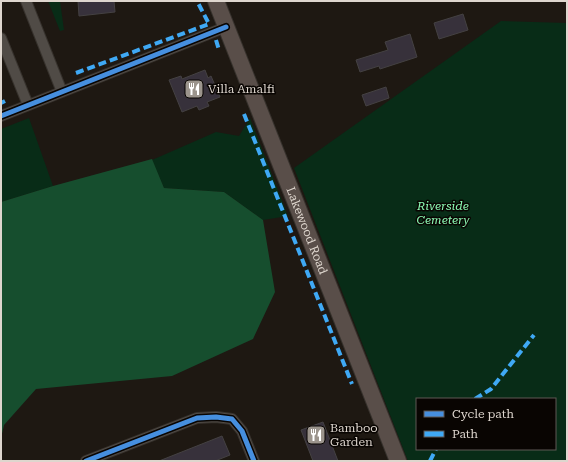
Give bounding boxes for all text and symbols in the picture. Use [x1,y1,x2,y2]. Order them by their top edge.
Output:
restaurant icon: Villa Amalfi [183,78,205,100]
place label: Villa Amalfi [208,82,275,96]
street label: Lakewood Road [283,185,331,277]
park label: Riverside Cemetery [416,199,470,227]
legend [416,398,556,450]
text: Cycle path [452,407,514,421]
place label: Bamboo Garden [330,421,378,449]
restaurant icon: Bamboo Garden [305,424,327,446]
text: Path [452,427,478,441]

